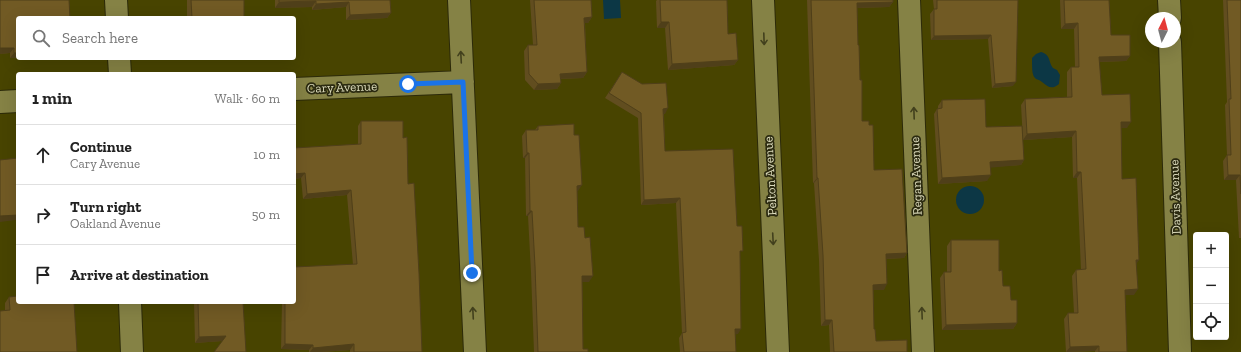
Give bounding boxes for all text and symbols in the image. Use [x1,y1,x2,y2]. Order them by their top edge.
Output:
north arrow [1145,12,1181,48]
search box [16,16,296,60]
icon: search [30,27,52,49]
text: Search here [62,29,138,47]
one-way arrow [761,32,768,45]
one-way arrow [458,51,465,64]
route start [399,75,417,93]
street label: Cary Avenue [307,78,377,96]
text: 1 min [32,88,72,108]
text: Walk · 60 m [215,91,280,106]
one-way arrow [910,107,917,120]
street label: Pelton Avenue [760,136,780,216]
street label: Regan Avenue [907,136,925,216]
text: Continue [70,138,132,156]
icon: ahead [32,144,54,166]
text: 10 m [253,147,280,162]
text: Cary Avenue [70,156,140,171]
street label: Davis Avenue [1166,159,1184,235]
text: Turn right [70,198,141,216]
icon: right [32,204,54,226]
text: 50 m [252,207,280,222]
text: Oakland Avenue [70,216,161,231]
one-way arrow [770,232,777,245]
map controls [1193,232,1229,340]
button: + [1193,232,1229,268]
icon: arrive [32,264,54,286]
route end [463,264,481,282]
text: Arrive at destination [70,266,209,284]
button: − [1193,268,1229,304]
button: locate [1193,304,1229,340]
one-way arrow [470,307,477,320]
one-way arrow [918,307,926,320]

